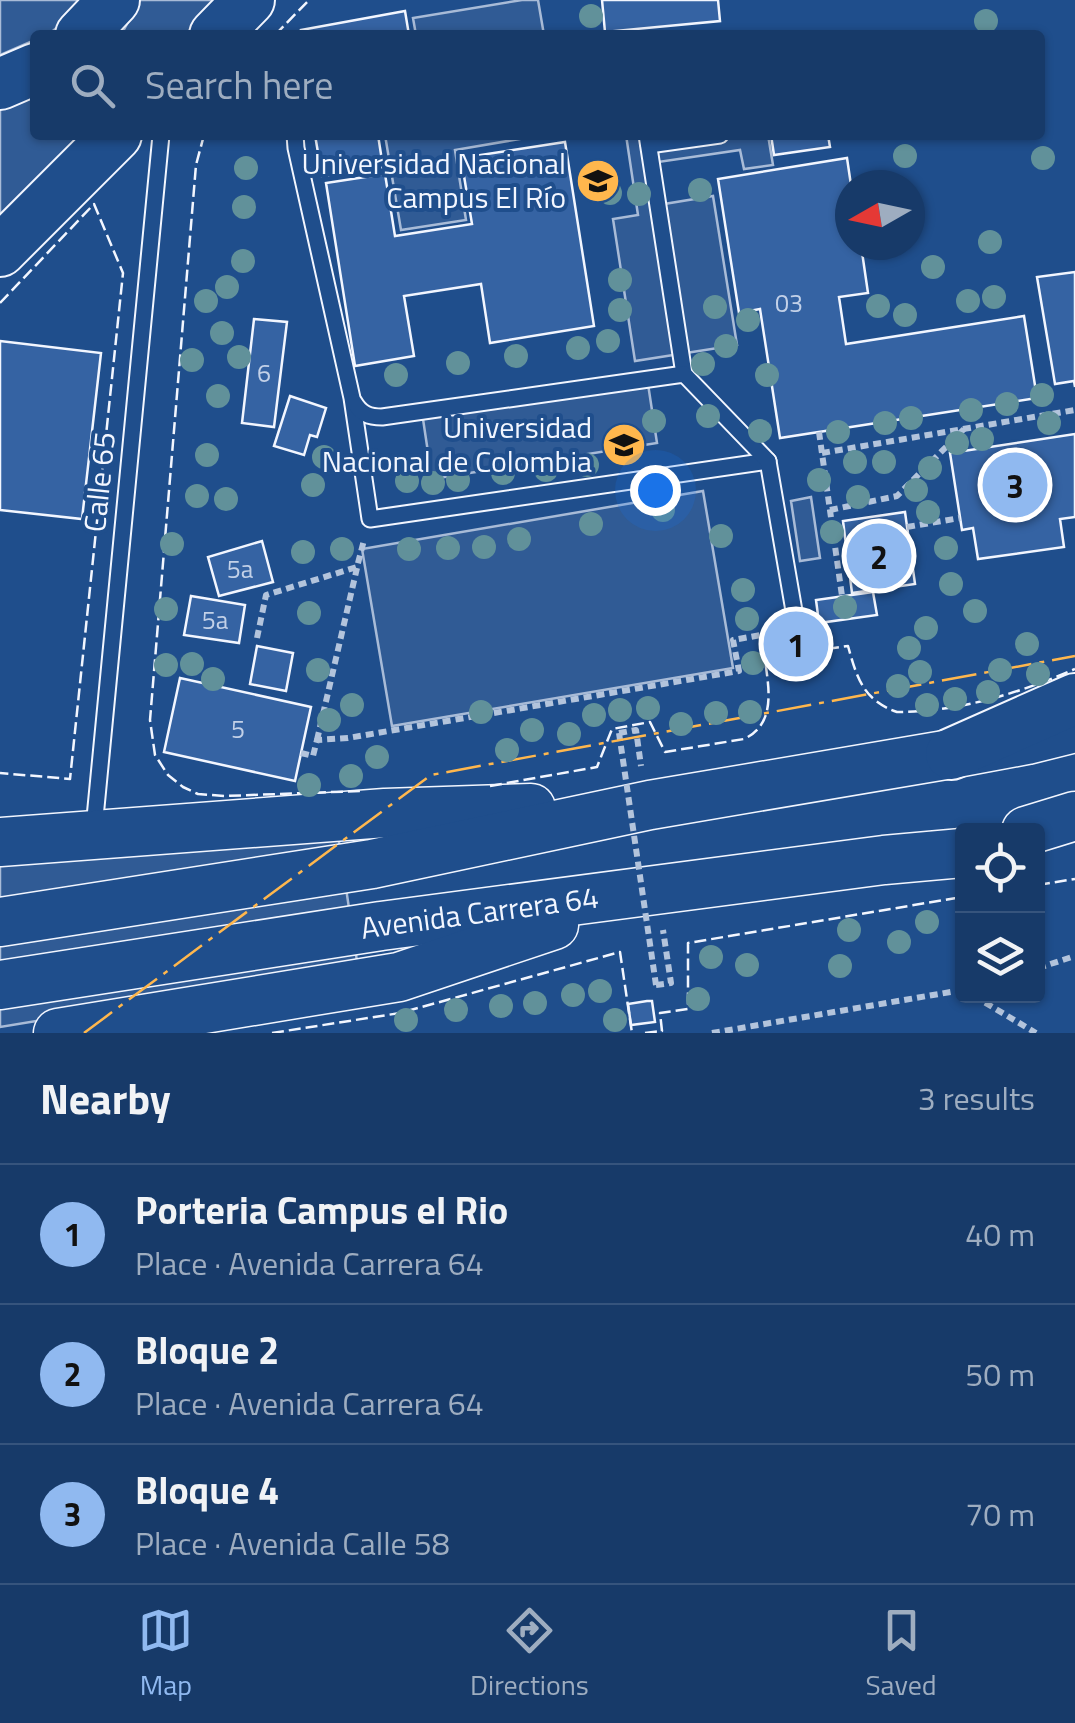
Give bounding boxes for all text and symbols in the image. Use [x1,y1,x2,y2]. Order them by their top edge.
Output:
search box [30,30,1045,140]
text: Search here [145,56,333,114]
icon: search [65,58,120,113]
place label: Universidad Nacional Campus El Río [302,140,566,220]
school or university icon: Universidad Nacional Campus El Río [575,158,621,204]
north arrow [835,170,925,260]
house number: 03 [775,284,803,322]
house number: 6 [257,354,271,392]
place label: Universidad Nacional de Colombia [322,404,592,484]
school or university icon: Universidad Nacional de Colombia [601,422,647,468]
street label: Calle 65 [71,429,127,534]
pin: 3 [982,448,1048,522]
your location [630,465,681,516]
pin: 2 [846,518,912,594]
house number: 5a [227,550,254,588]
house number: 5a [202,601,229,639]
pin: 1 [764,606,828,682]
house number: 5 [231,710,245,748]
map controls [955,823,1045,1003]
button: locate [955,823,1045,913]
street label: Avenida Carrera 64 [357,874,601,951]
button: layers [955,913,1045,1003]
text: Nearby [40,1066,171,1130]
text: 3 results [918,1074,1035,1122]
text: Porteria Campus el Rio [135,1181,508,1239]
text: 1 [64,1210,81,1258]
text: 40 m [965,1210,1035,1258]
text: Place · Avenida Carrera 64 [135,1239,484,1287]
text: Bloque 2 [135,1321,279,1379]
text: 2 [64,1350,81,1398]
text: 50 m [965,1350,1035,1398]
text: Place · Avenida Carrera 64 [135,1379,484,1427]
text: Bloque 4 [135,1461,279,1519]
text: 3 [64,1490,81,1538]
text: 70 m [965,1490,1035,1538]
text: Place · Avenida Calle 58 [135,1519,450,1567]
tab: Map [138,1603,193,1706]
tab: Directions [470,1603,589,1706]
tab: Saved [865,1603,937,1706]

